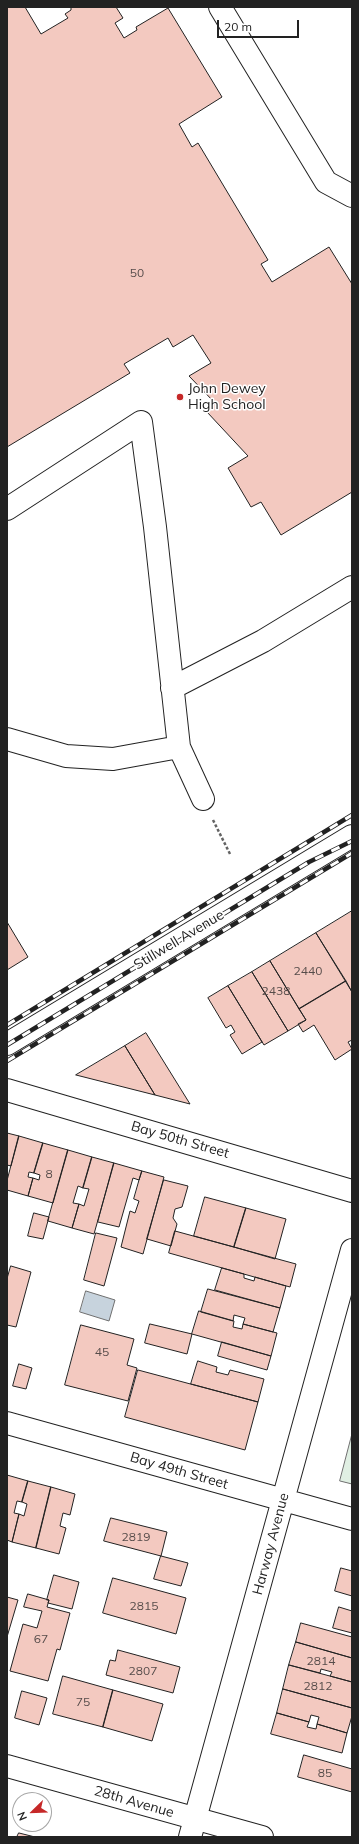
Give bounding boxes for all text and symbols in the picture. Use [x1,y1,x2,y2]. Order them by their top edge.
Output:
scale bar [219,12,301,38]
text: 20 m [224,19,252,34]
house number: 50 [130,266,144,280]
place label: John Dewey High School [188,381,266,414]
marker: John Dewey High School [175,392,185,402]
street label: Stillwell Avenue [131,906,227,974]
house number: 2440 [294,964,322,978]
house number: 2438 [262,984,290,998]
street label: Bay 50th Street [129,1118,231,1162]
house number: 8 [45,1167,53,1181]
house number: 45 [95,1345,109,1359]
street label: Bay 49th Street [128,1449,230,1493]
street label: Harway Avenue [249,1491,293,1597]
house number: 2819 [122,1530,150,1544]
house number: 2815 [130,1599,158,1613]
house number: 67 [34,1632,48,1646]
house number: 2814 [307,1654,335,1668]
house number: 2807 [129,1664,157,1678]
house number: 2812 [304,1679,332,1693]
house number: 75 [76,1695,90,1709]
house number: 85 [318,1766,332,1780]
street label: 28th Avenue [92,1783,176,1821]
north arrow [12,1792,52,1832]
text: N [14,1810,30,1823]

